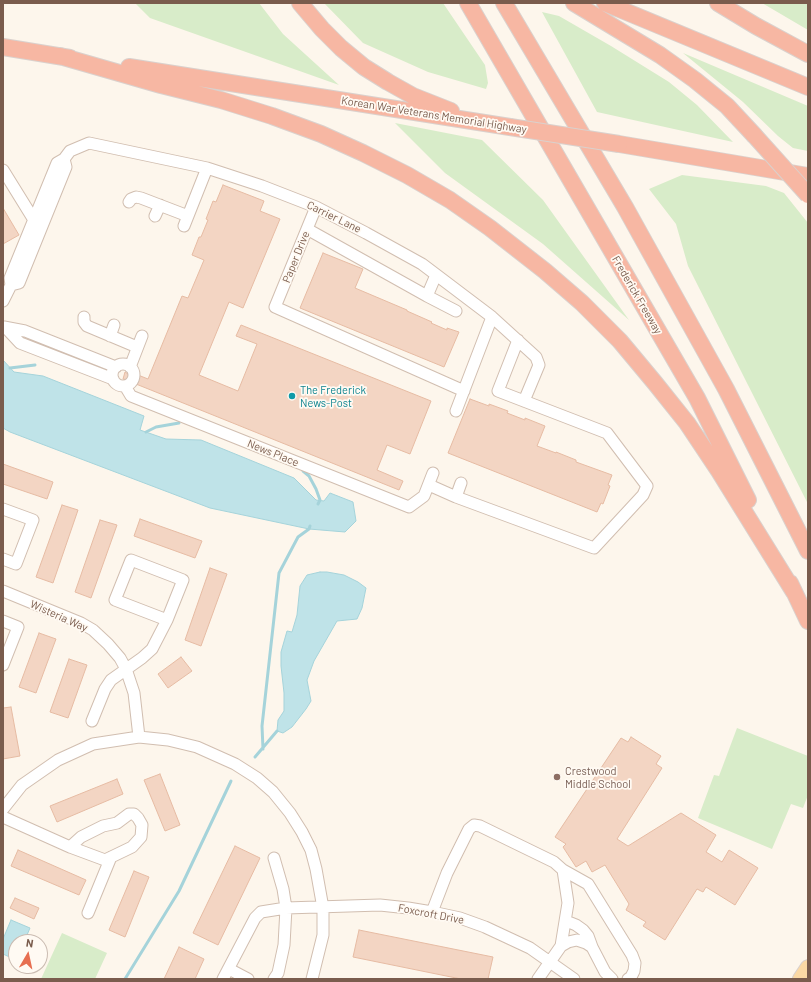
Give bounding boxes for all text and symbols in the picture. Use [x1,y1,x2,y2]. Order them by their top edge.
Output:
street label: Korean War Veterans Memorial Highway [340,94,528,136]
street label: Carrier Lane [305,198,363,236]
street label: Paper Drive [280,229,312,285]
street label: Frederick Freeway [609,254,665,336]
place label: The Frederick News-Post [300,383,366,409]
marker: The Frederick News-Post [287,391,297,401]
street label: News Place [245,437,301,469]
street label: Wisteria Way [28,597,90,635]
place label: Crestwood Middle School [565,764,631,790]
marker: Crestwood Middle School [552,772,562,782]
street label: Foxcroft Drive [397,901,465,927]
north arrow [8,934,48,974]
text: N [25,936,34,950]

